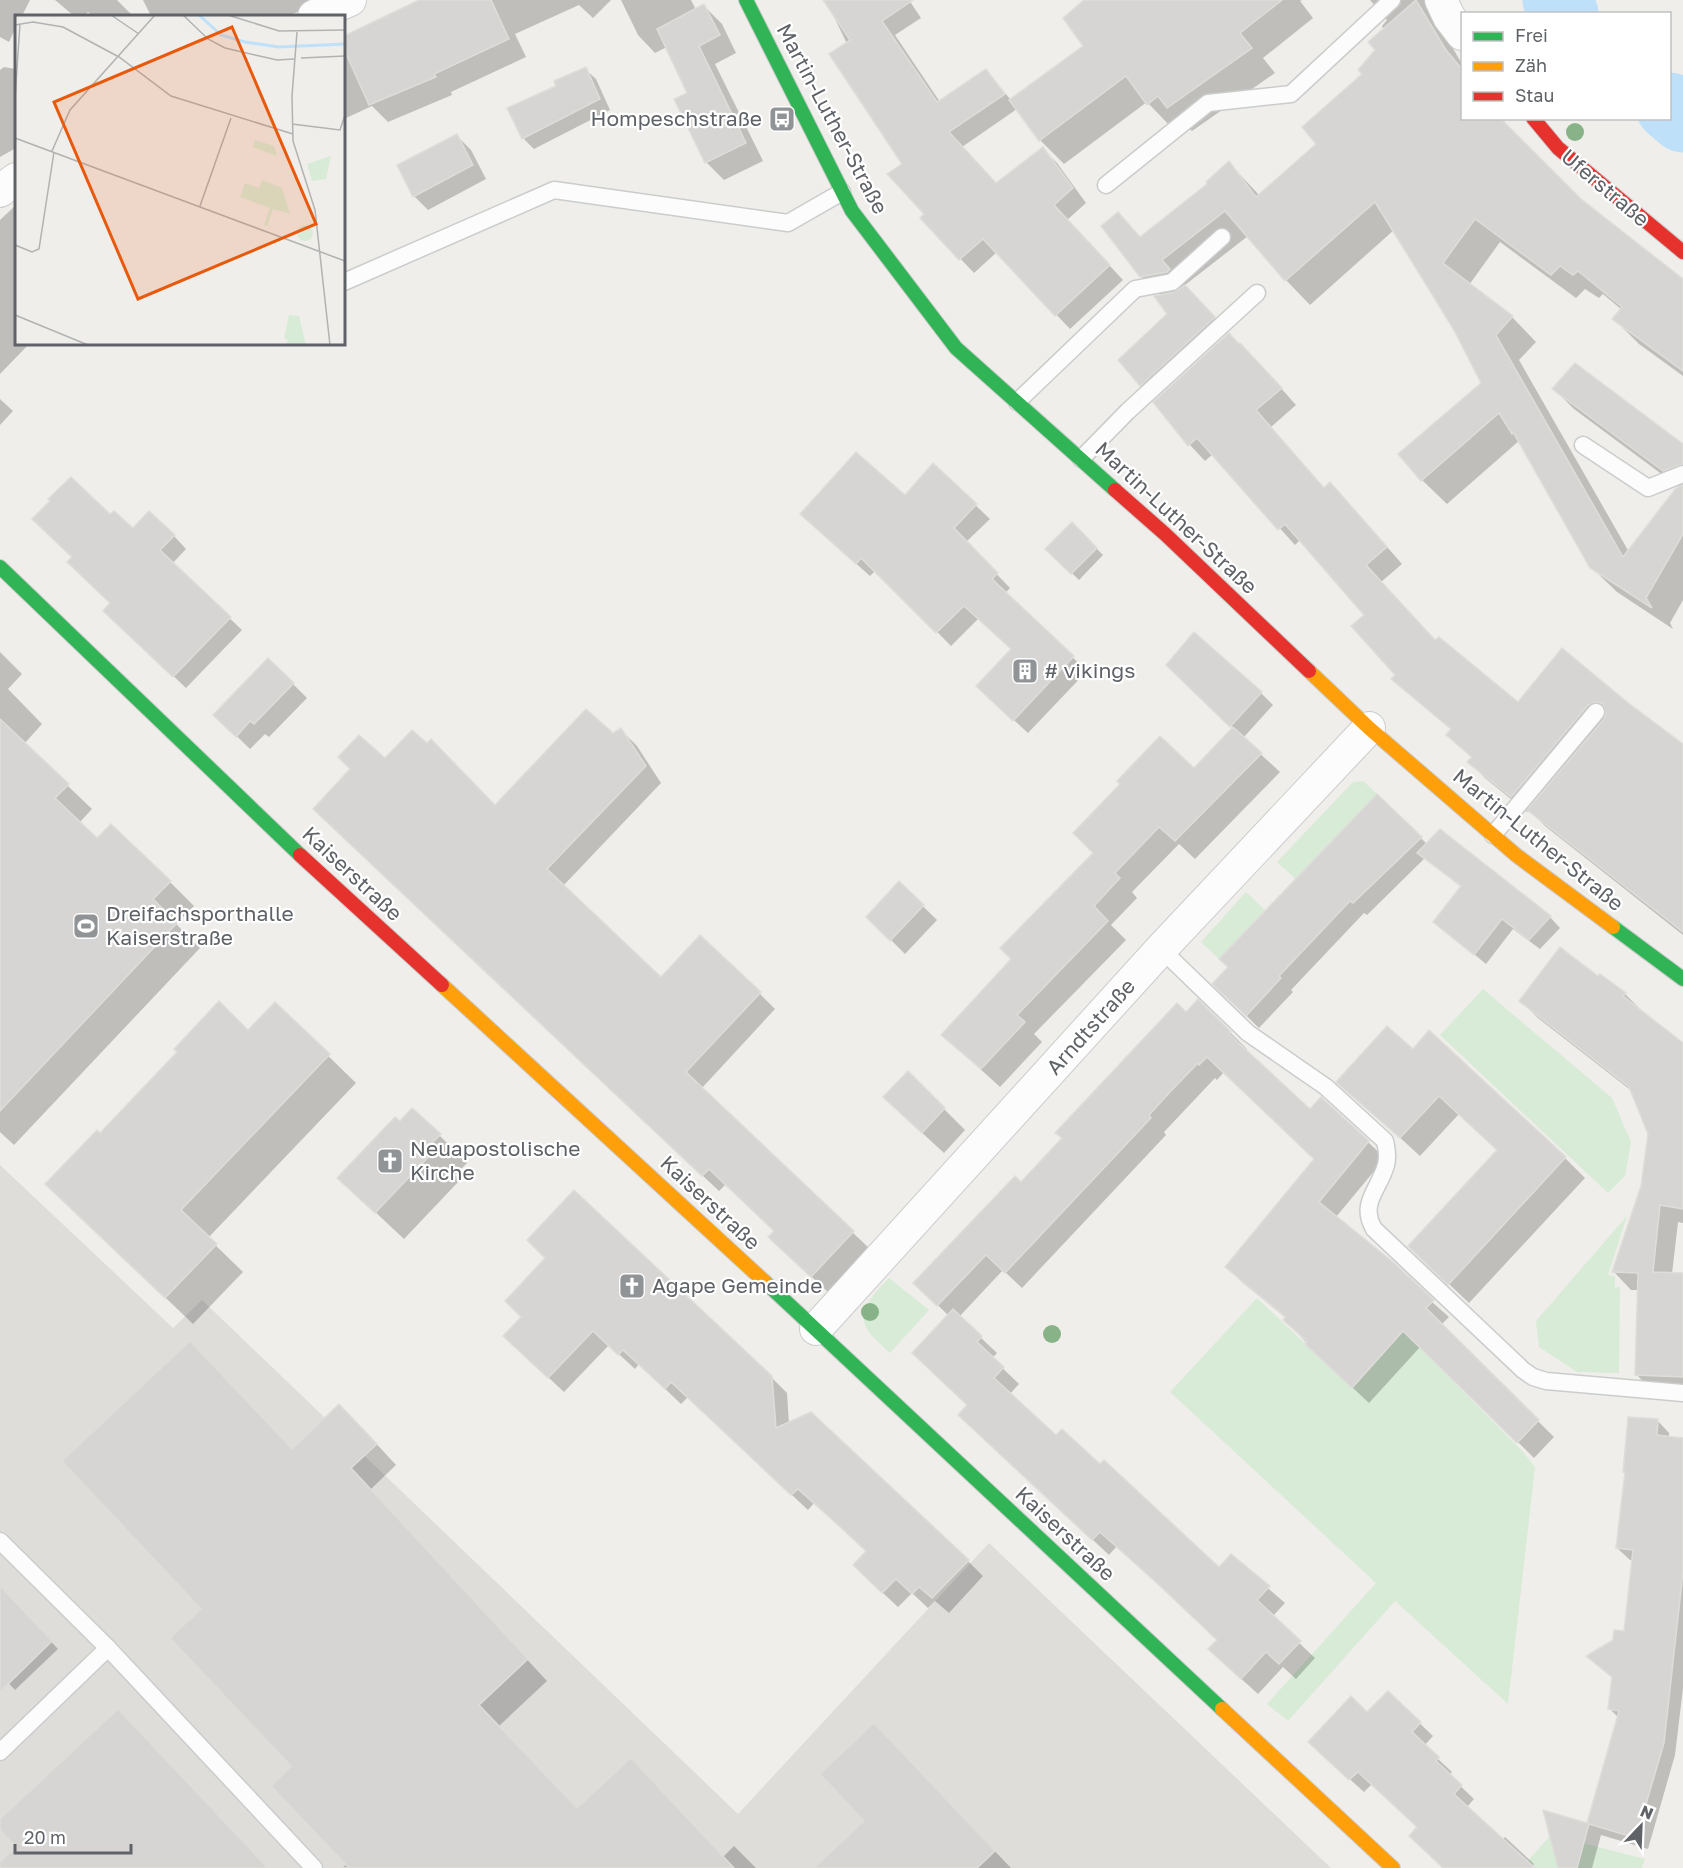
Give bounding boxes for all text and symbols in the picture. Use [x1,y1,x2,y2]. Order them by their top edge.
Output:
legend [1461,12,1671,120]
inset map [15,15,345,345]
street label: Martin-Luther-Straße [772,19,894,218]
text: Frei [1515,24,1548,46]
text: Zäh [1515,54,1547,76]
text: Stau [1515,84,1554,106]
bus stop icon: Hompeschstraße [767,104,797,134]
place label: Hompeschstraße [591,105,762,131]
street label: Uferstraße [1556,143,1655,232]
street label: Martin-Luther-Straße [1090,436,1263,599]
building icon: # vikings [1010,656,1040,686]
place label: # vikings [1044,657,1135,683]
street label: Martin-Luther-Straße [1448,762,1629,916]
street label: Kaiserstraße [297,820,408,926]
place label: Dreifachsporthalle Kaiserstraße [106,900,294,950]
sports icon: Dreifachsporthalle Kaiserstraße [71,911,101,941]
street label: Arndtstraße [1040,973,1140,1080]
place label: Neuapostolische Kirche [410,1135,580,1185]
church icon: Neuapostolische Kirche [375,1146,405,1176]
street label: Kaiserstraße [655,1149,766,1255]
church icon: Agape Gemeinde [617,1271,647,1301]
place label: Agape Gemeinde [652,1272,822,1298]
street label: Kaiserstraße [1010,1480,1121,1586]
north arrow [1611,1796,1671,1856]
text: N [1637,1801,1656,1824]
scale bar [15,1817,130,1855]
text: 20 m [24,1826,66,1848]

